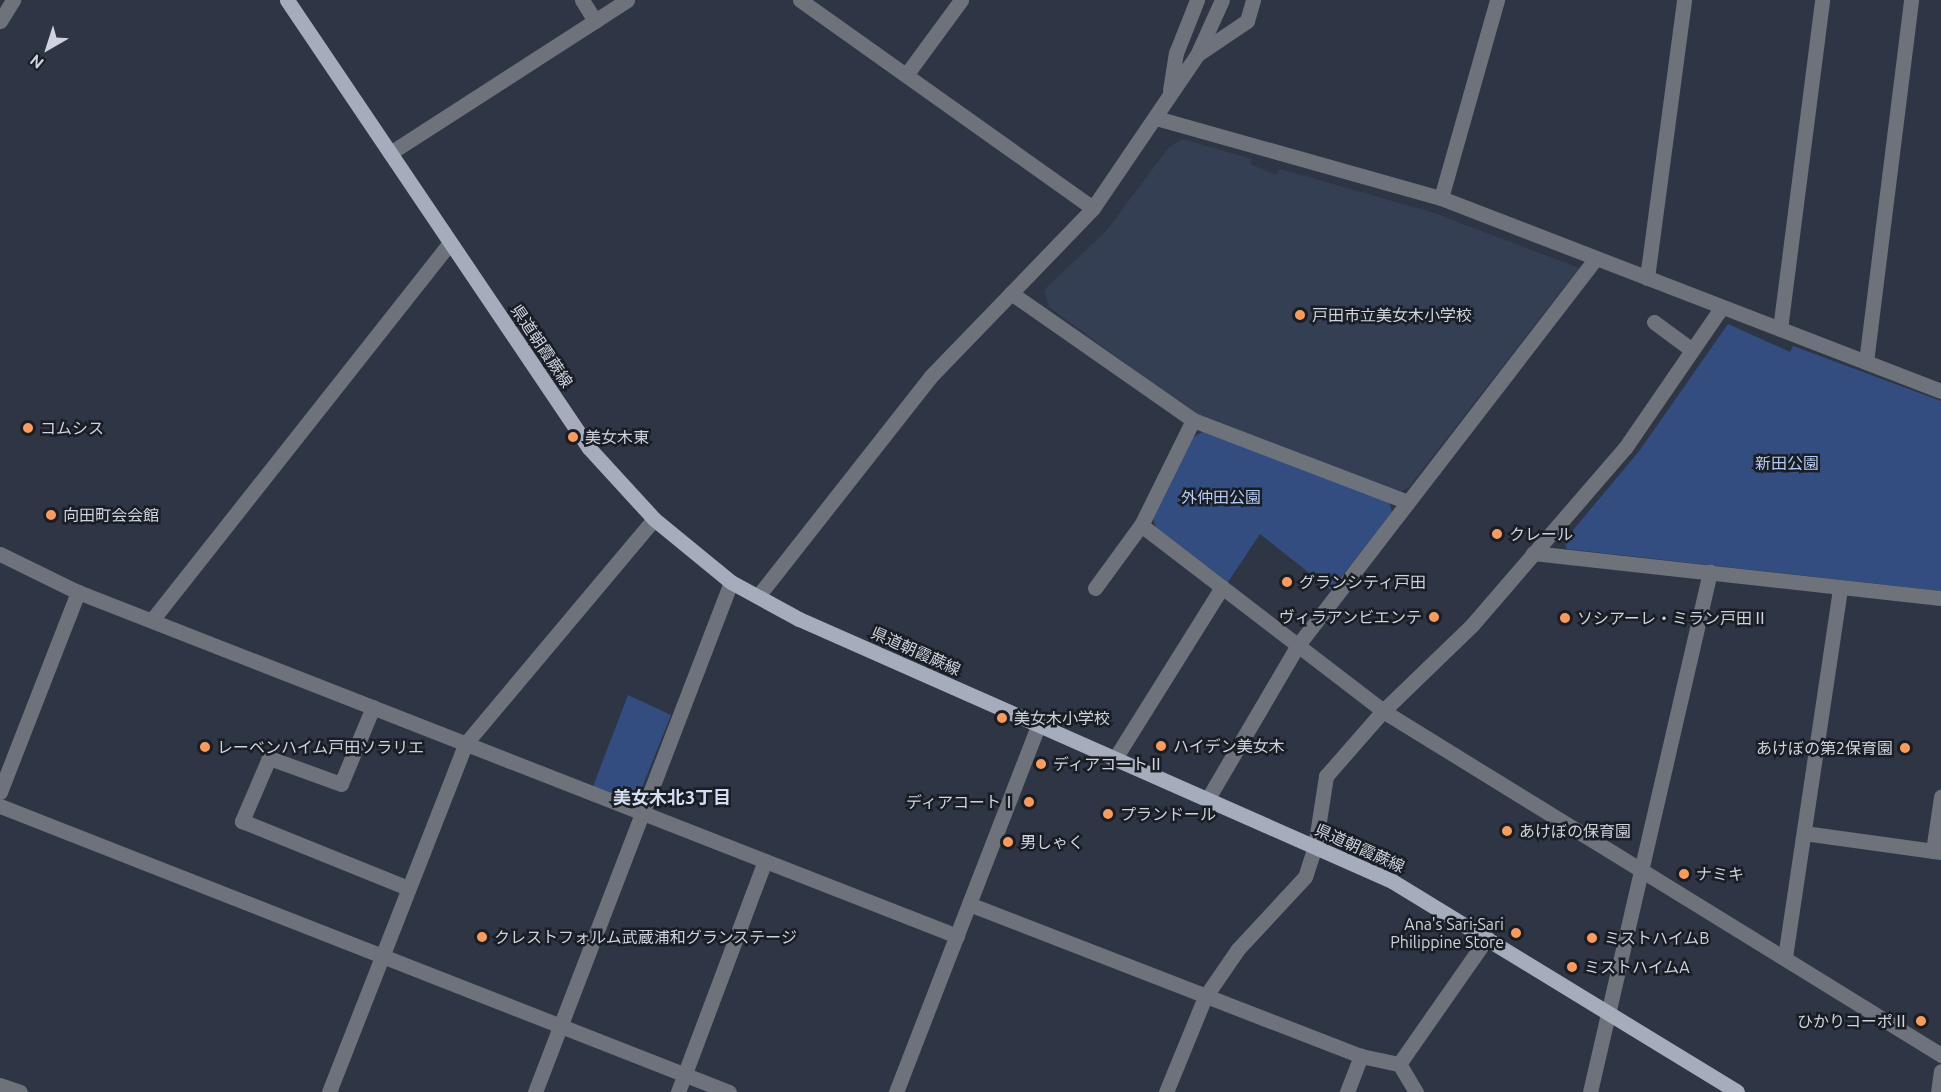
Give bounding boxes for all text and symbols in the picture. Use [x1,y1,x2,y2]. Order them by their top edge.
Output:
north arrow [18,18,78,78]
text: N [26,51,47,73]
street label: 県道朝霞蕨線 [507,301,577,391]
place label: 戸田市立美女木小学校 [1312,305,1472,325]
marker: 戸田市立美女木小学校 [1293,308,1307,322]
place label: コムシス [40,418,104,438]
marker: コムシス [21,421,35,435]
place label: 美女木東 [585,427,649,447]
marker: 美女木東 [566,430,580,444]
park label: 新田公園 [1755,453,1819,473]
park label: 外仲田公園 [1181,487,1261,507]
place label: 向田町会会館 [63,505,159,525]
marker: 向田町会会館 [44,508,58,522]
place label: クレール [1509,524,1573,544]
marker: クレール [1490,527,1504,541]
place label: グランシティ戸田 [1299,572,1427,592]
marker: グランシティ戸田 [1280,575,1294,589]
place label: ヴィラアンビエンテ [1278,607,1422,627]
place label: ソシアーレ・ミラン戸田Ⅱ [1577,608,1768,628]
marker: ヴィラアンビエンテ [1427,610,1441,624]
marker: ソシアーレ・ミラン戸田Ⅱ [1558,611,1572,625]
street label: 県道朝霞蕨線 [868,623,964,679]
place label: 美女木小学校 [1014,708,1110,728]
marker: 美女木小学校 [995,711,1009,725]
place label: ハイデン美女木 [1173,736,1285,756]
place label: レーベンハイム戸田ソラリエ [217,737,425,757]
place label: あけぼの第2保育園 [1756,738,1893,758]
marker: ハイデン美女木 [1154,739,1168,753]
marker: レーベンハイム戸田ソラリエ [198,740,212,754]
marker: あけぼの第2保育園 [1898,741,1912,755]
place label: ディアコートⅡ [1053,754,1165,774]
marker: ディアコートⅡ [1034,757,1048,771]
district label: 美女木北3丁目 [613,786,731,808]
place label: ディアコートⅠ [905,792,1017,812]
marker: ディアコートⅠ [1022,795,1036,809]
place label: プランドール [1120,804,1216,824]
marker: プランドール [1101,807,1115,821]
street label: 県道朝霞蕨線 [1312,820,1408,876]
place label: あけぼの保育園 [1519,821,1631,841]
marker: あけぼの保育園 [1500,824,1514,838]
place label: 男しゃく [1020,832,1084,852]
marker: 男しゃく [1001,835,1015,849]
place label: ナミキ [1696,864,1744,884]
marker: ナミキ [1677,867,1691,881]
place label: Ana's Sari-Sari Philippine Store [1390,914,1504,952]
marker: Ana's Sari-Sari Philippine Store [1509,926,1523,940]
place label: クレストフォルム武蔵浦和グランステージ [494,927,798,947]
place label: ミストハイムB [1604,928,1710,948]
marker: クレストフォルム武蔵浦和グランステージ [475,930,489,944]
marker: ミストハイムB [1585,931,1599,945]
place label: ミストハイムA [1584,957,1690,977]
marker: ミストハイムA [1565,960,1579,974]
place label: ひかりコーポⅡ [1797,1011,1909,1031]
marker: ひかりコーポⅡ [1914,1014,1928,1028]

